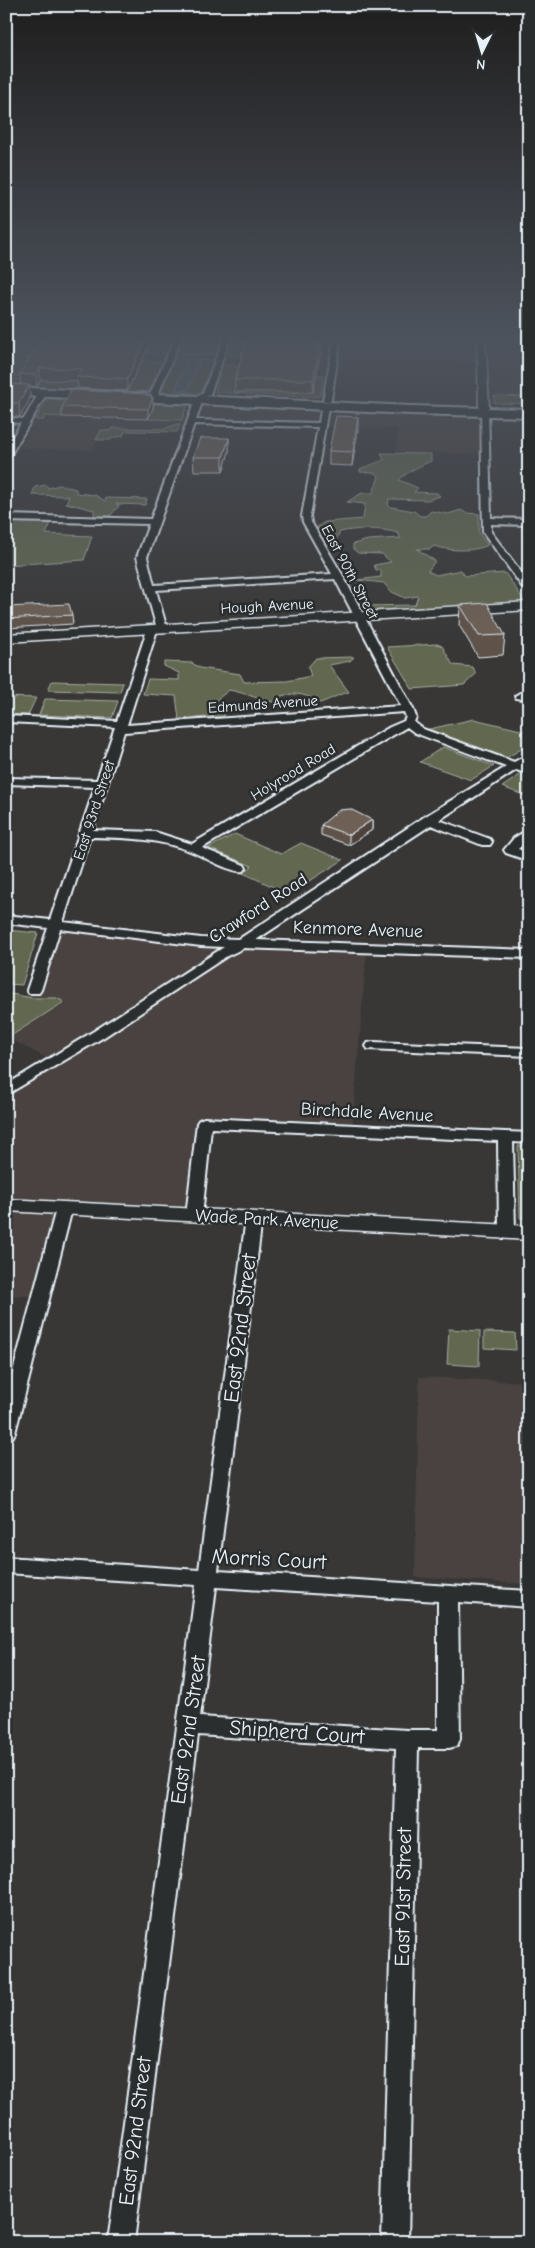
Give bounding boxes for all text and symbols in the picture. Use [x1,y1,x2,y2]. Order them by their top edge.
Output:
north arrow [458,28,508,78]
text: N [476,56,486,73]
street label: East 90th Street [318,522,383,623]
street label: Hough Avenue [220,595,314,617]
street label: Edmunds Avenue [207,691,319,717]
street label: Holyrood Road [247,740,339,804]
street label: East 93rd Street [69,757,119,862]
street label: Crawford Road [205,869,311,948]
street label: Kenmore Avenue [293,917,423,942]
street label: Birchdale Avenue [300,1099,434,1126]
street label: Wade Park Avenue [195,1205,339,1234]
street label: East 92nd Street [219,1251,261,1404]
street label: Morris Court [211,1544,328,1574]
street label: East 92nd Street [166,1653,210,1806]
street label: Shipherd Court [229,1715,366,1749]
street label: East 91st Street [390,1826,416,1967]
street label: East 92nd Street [114,2054,156,2207]

